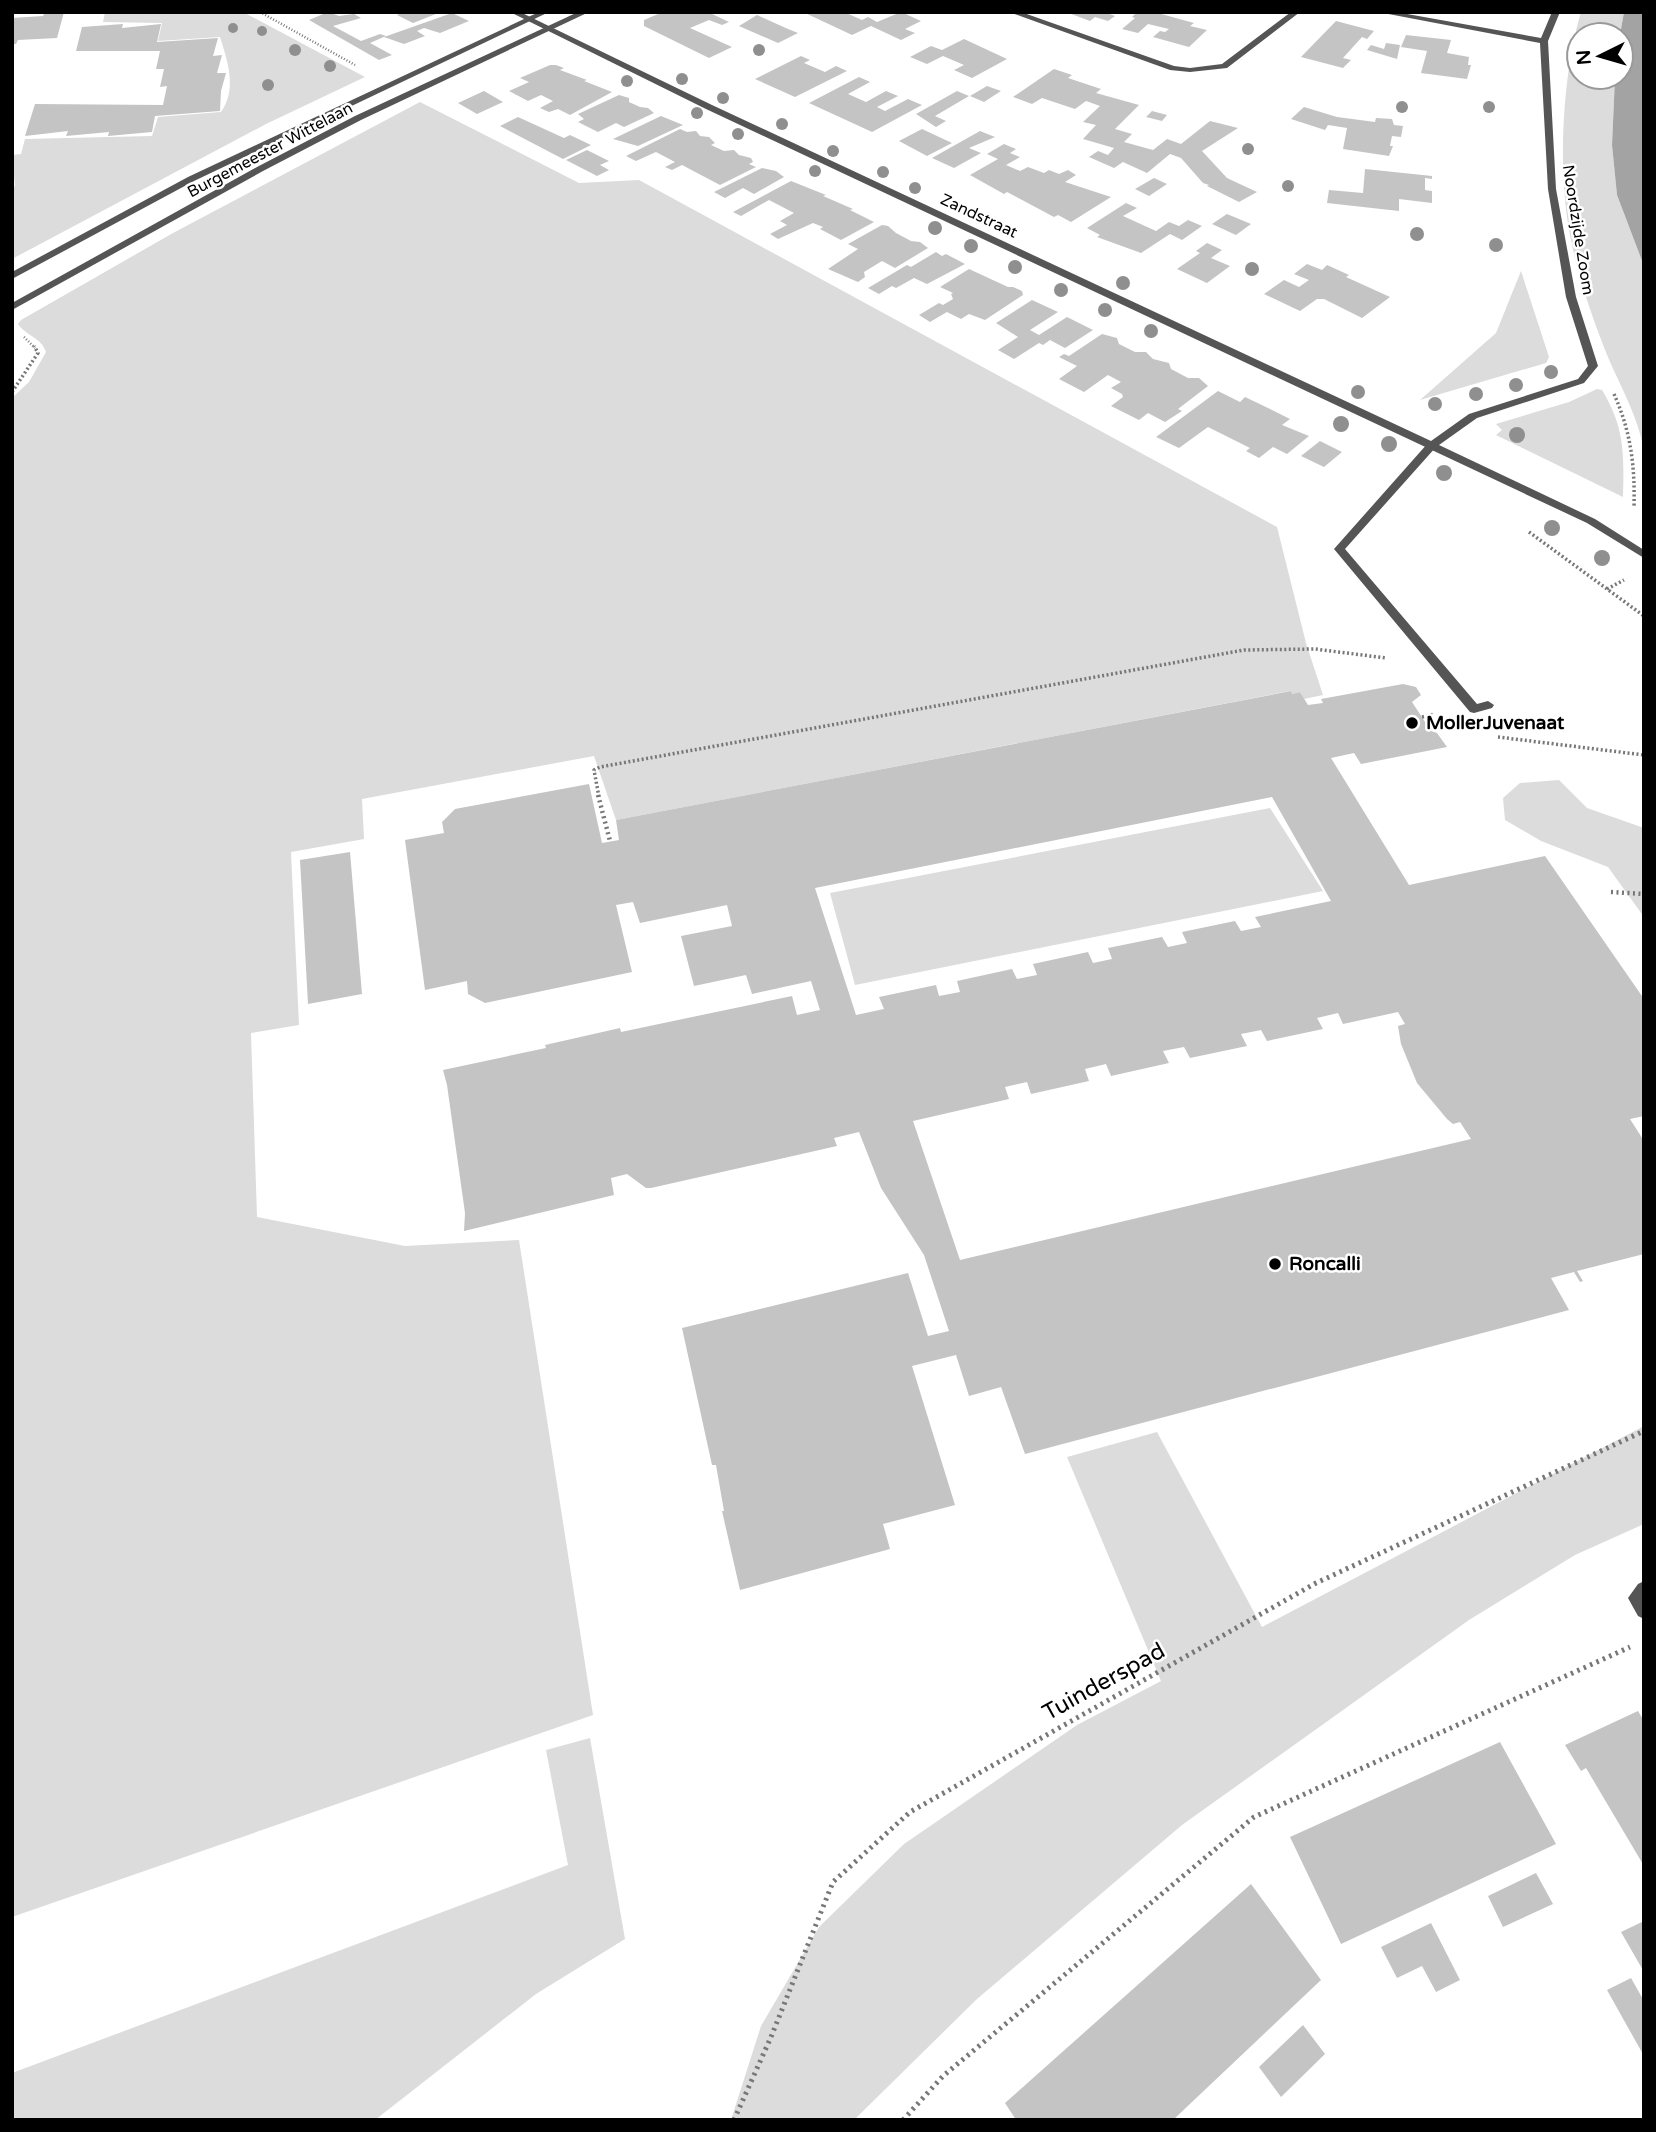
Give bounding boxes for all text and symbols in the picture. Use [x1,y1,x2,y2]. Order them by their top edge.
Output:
north arrow [1565,21,1635,91]
text: N [1572,49,1596,66]
street label: Burgemeester Wittelaan [184,98,356,202]
street label: Noordzijde Zoom [1558,163,1598,297]
street label: Zandstraat [937,189,1021,243]
place label: MollerJuvenaat [1426,712,1565,734]
marker: MollerJuvenaat [1404,715,1420,731]
place label: Roncalli [1289,1253,1361,1275]
marker: Roncalli [1267,1256,1283,1272]
street label: Tuinderspad [1038,1637,1170,1727]

